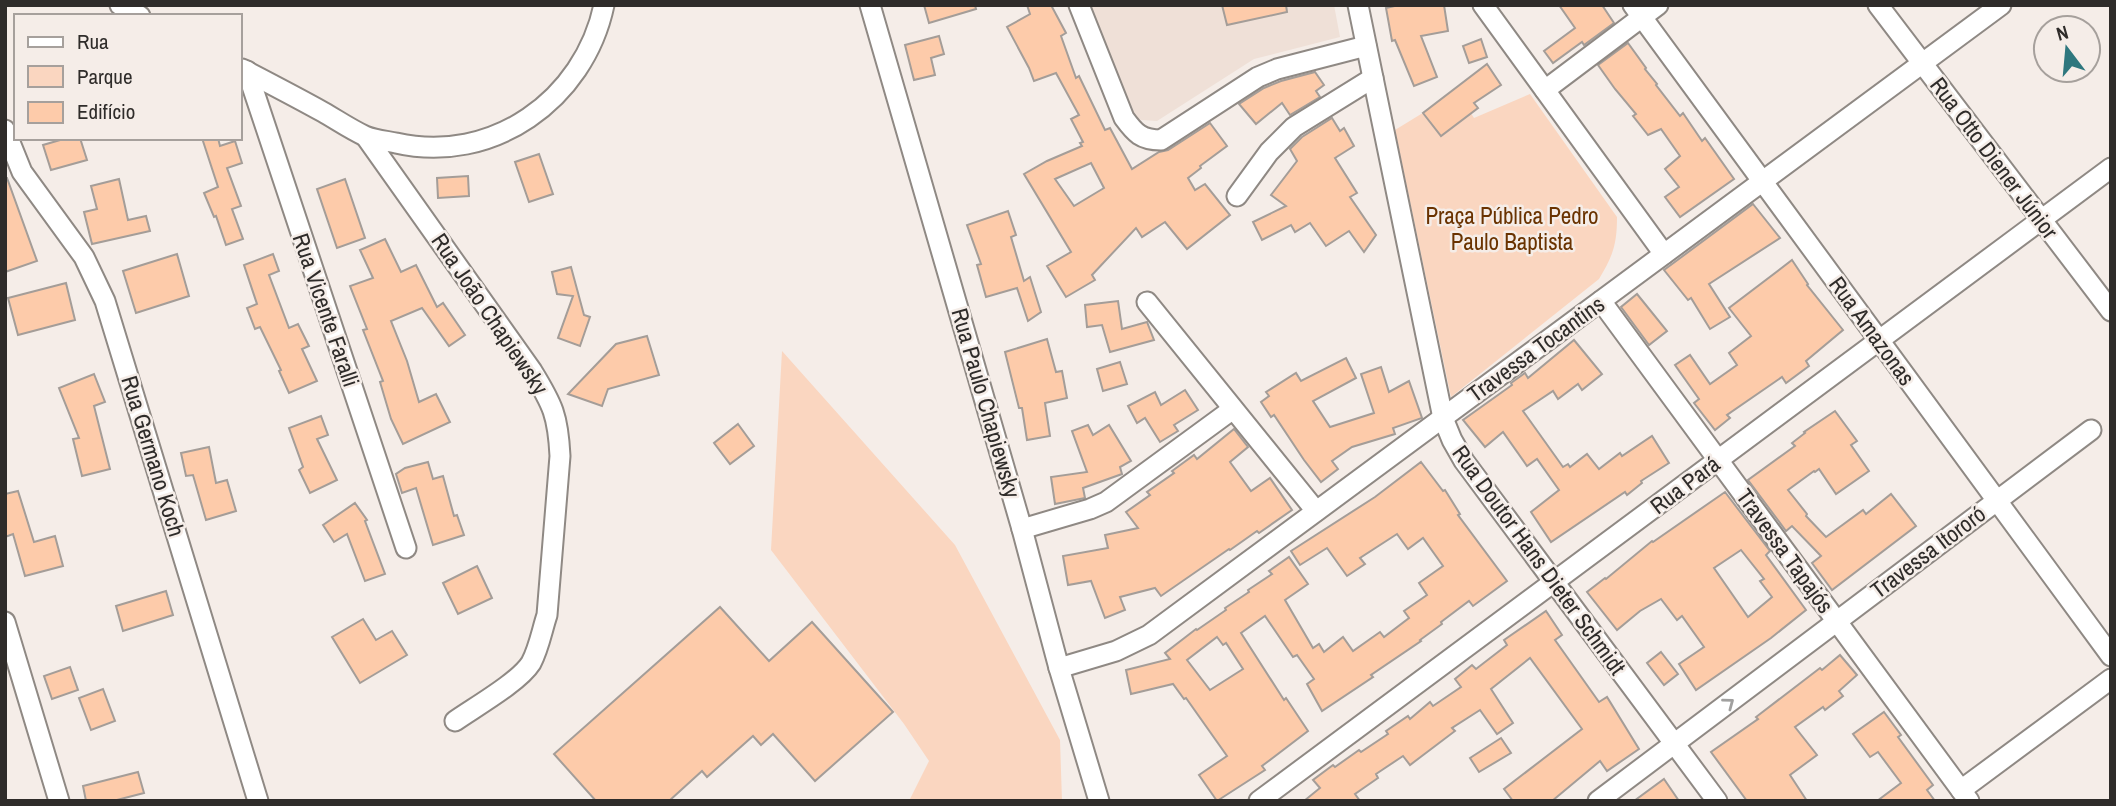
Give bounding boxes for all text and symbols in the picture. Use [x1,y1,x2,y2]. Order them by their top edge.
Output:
legend [14,14,242,140]
north arrow [2032,14,2102,84]
text: N [2053,19,2071,47]
text: Rua [77,27,109,56]
text: Parque [77,62,133,91]
street label: Rua Otto Diener Júnior [1923,71,2066,245]
text: Edifício [77,97,135,126]
park label: Praça Pública Pedro Paulo Baptista [1426,200,1598,257]
street label: Rua João Chapiewsky [425,227,556,401]
street label: Rua Vicente Faralli [286,229,367,391]
street label: Rua Amazonas [1822,270,1923,392]
street label: Travessa Tocantins [1461,288,1611,409]
street label: Rua Paulo Chapiewsky [945,304,1029,502]
street label: Rua Germano Koch [114,372,193,540]
street label: Rua Doutor Hans Dieter Schmidt [1446,439,1633,681]
street label: Rua Pará [1644,448,1726,521]
street label: Travessa Tapajós [1730,482,1841,619]
street label: Travessa Itororó [1864,498,1992,605]
one-way arrow [1721,699,1734,711]

